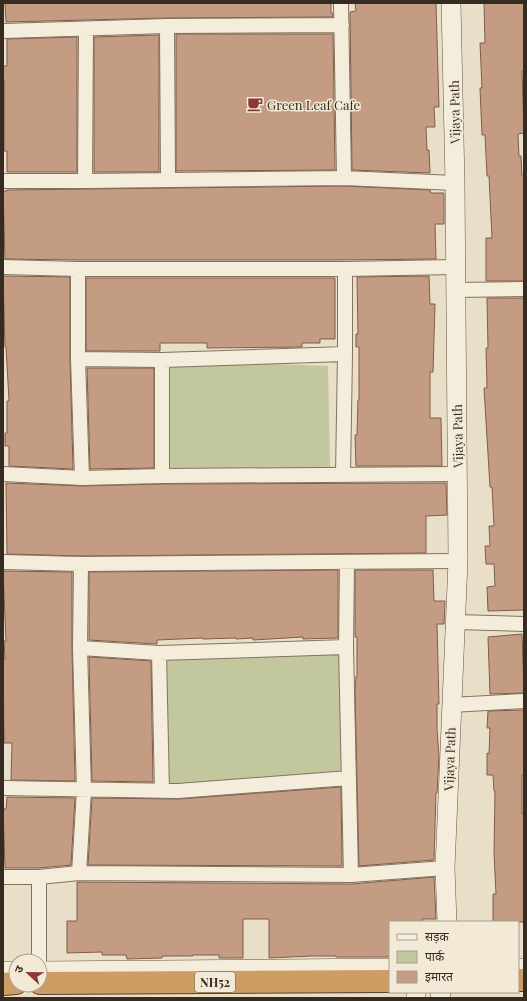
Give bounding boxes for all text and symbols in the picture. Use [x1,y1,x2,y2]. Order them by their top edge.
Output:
street label: Vijaya Path [445,80,463,145]
cafe icon: Green Leaf Cafe [246,95,264,113]
place label: Green Leaf Cafe [267,96,361,113]
street label: Vijaya Path [448,404,466,469]
street label: Vijaya Path [439,726,459,792]
legend [389,921,519,993]
text: सड़क [425,928,450,944]
text: पार्क [425,948,445,964]
north arrow [8,953,48,993]
text: उ [10,963,27,975]
text: इमारत [425,968,454,984]
road number: NH52 [195,972,235,992]

